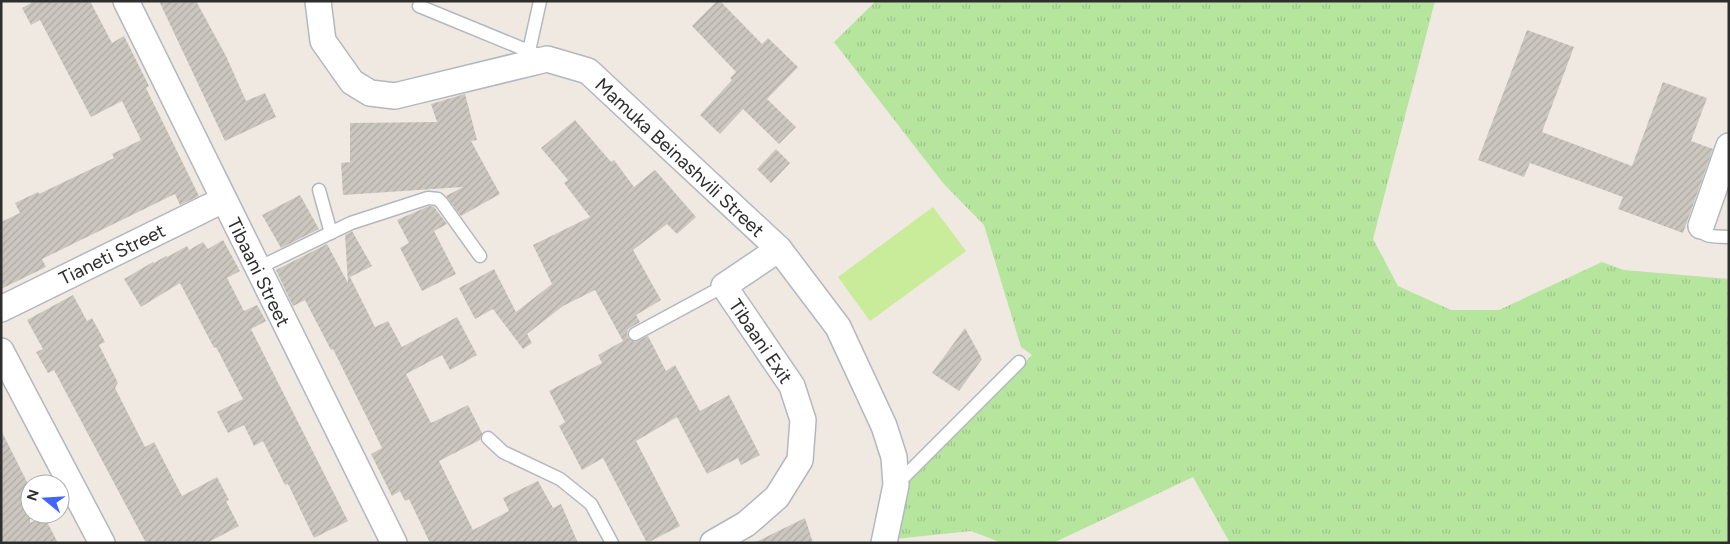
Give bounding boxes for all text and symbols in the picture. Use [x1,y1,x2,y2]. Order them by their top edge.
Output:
street label: Mamuka Beinashvili Street [590,73,769,242]
street label: Tibaani Street [222,214,295,330]
street label: Tianeti Street [55,219,169,290]
street label: Tibaani Exit [724,295,797,388]
north arrow [20,474,70,524]
text: N [23,487,43,503]

